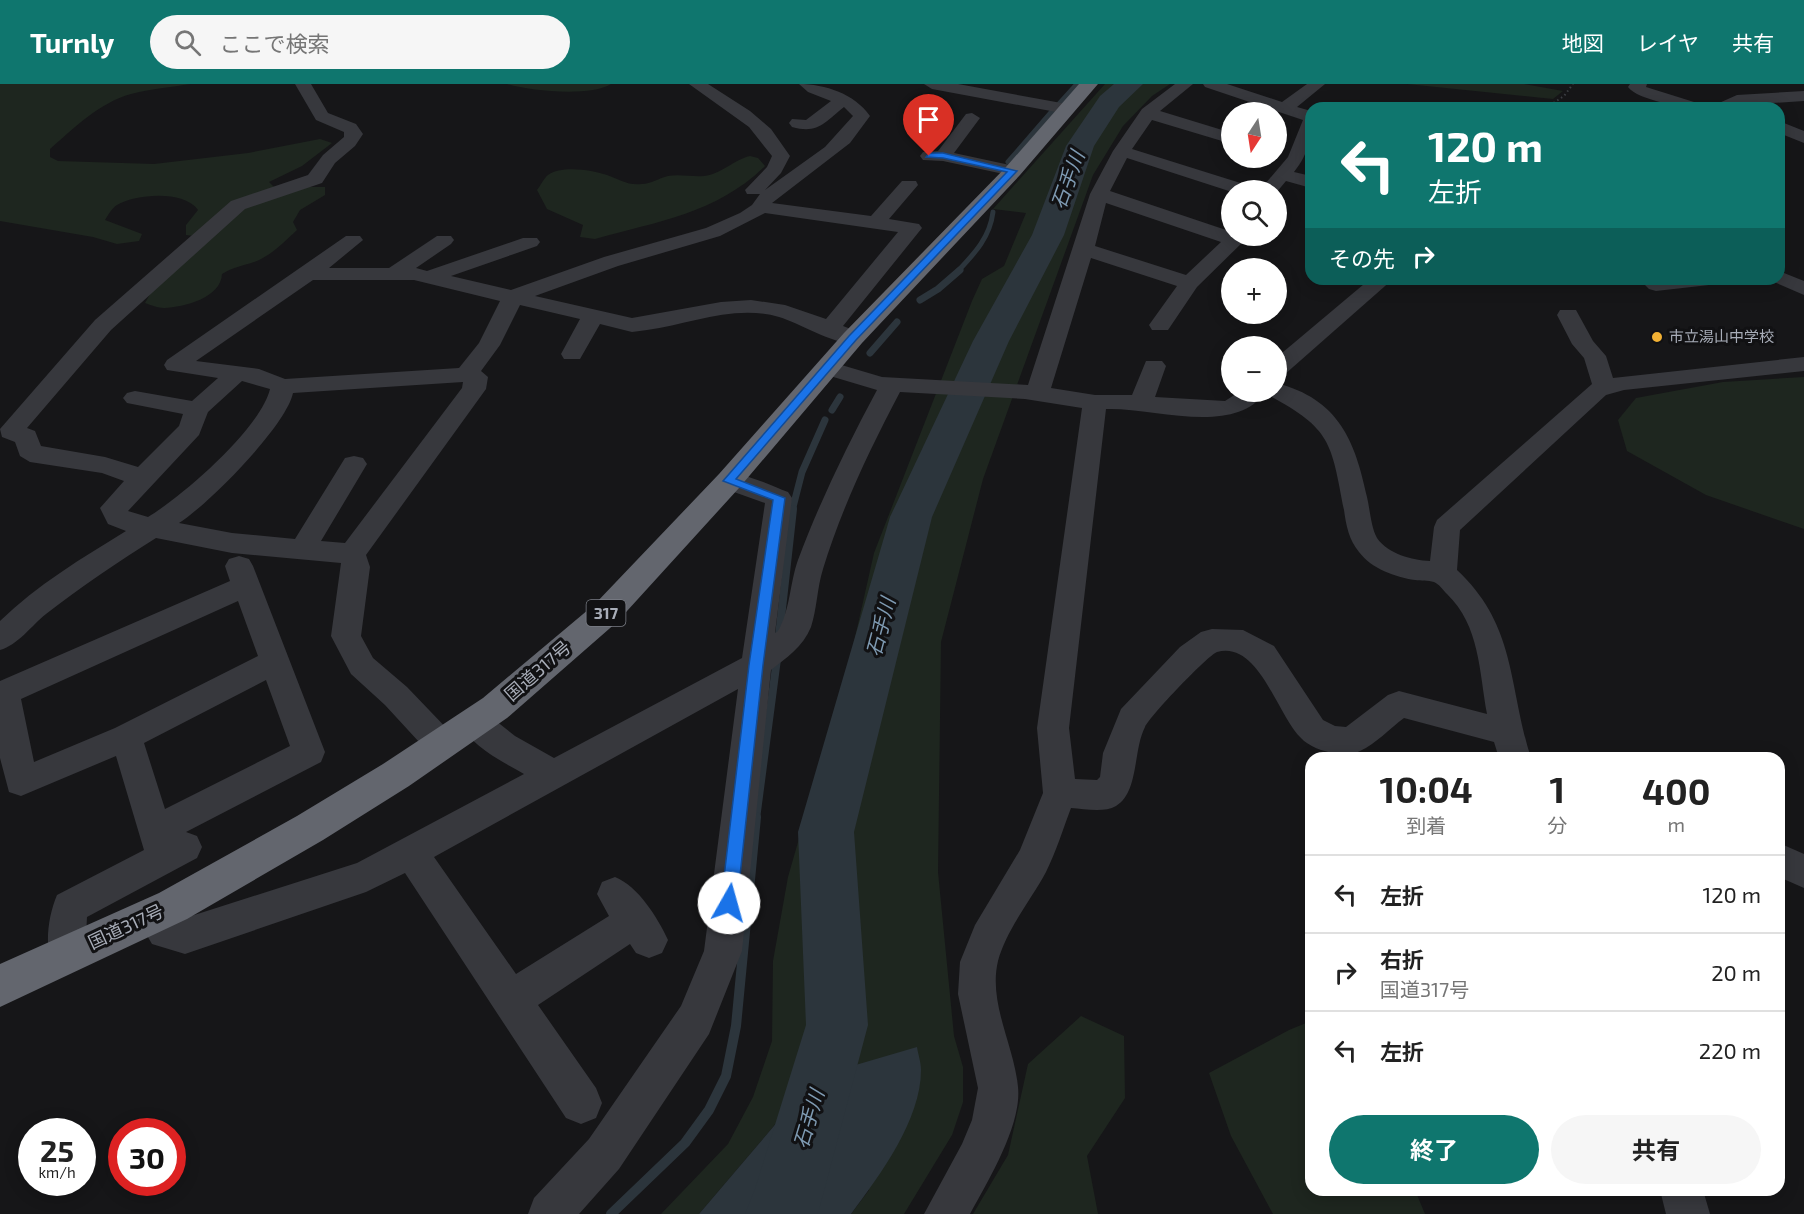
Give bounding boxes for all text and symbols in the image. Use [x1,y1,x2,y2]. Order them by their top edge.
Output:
search box [150,15,570,69]
text: Turnly [30,25,114,59]
icon: search [171,26,204,59]
text: ここで検索 [219,30,329,56]
text: 地図 [1562,30,1604,55]
text: レイヤ [1637,30,1699,55]
text: 共有 [1732,30,1774,55]
pin [903,94,954,156]
north arrow [1221,102,1287,168]
map controls [1221,102,1287,402]
icon: arrive [912,103,945,136]
text: 120 m [1428,120,1543,170]
icon: left [1329,126,1407,204]
water label: 石手川 [1046,145,1089,212]
text: 左折 [1428,175,1482,207]
button: search [1221,180,1287,246]
icon: right [1407,240,1440,273]
text: その先 [1329,245,1395,271]
button: + [1221,258,1287,324]
place label: 市立湯山中学校 [1669,327,1774,345]
marker: 市立湯山中学校 [1650,330,1664,344]
button: − [1221,336,1287,402]
water label: 石手川 [861,593,900,659]
road number: 317 [586,600,626,626]
street label: 国道317号 [500,636,575,705]
text: 10:04 [1380,767,1473,810]
text: 1 [1550,767,1565,810]
text: 400 [1642,769,1710,812]
text: m [1667,812,1685,836]
text: 到着 [1406,813,1446,837]
text: 分 [1547,813,1567,837]
position arrow [697,871,761,935]
icon: left [1329,878,1362,911]
text: 120 m [1702,881,1761,907]
text: 左折 [1380,882,1424,908]
street label: 国道317号 [84,899,167,953]
text: 右折 [1380,946,1424,972]
icon: right [1329,956,1362,989]
text: 20 m [1711,959,1761,985]
text: 国道317号 [1380,977,1469,1001]
icon: left [1329,1034,1362,1067]
text: 220 m [1699,1037,1761,1063]
text: 左折 [1380,1038,1424,1064]
water label: 石手川 [788,1085,829,1151]
button: 終了 [1329,1115,1539,1184]
button: 共有 [1551,1115,1761,1184]
speed limit sign: 30 [108,1118,186,1196]
text: 25 [40,1132,74,1168]
text: km/h [38,1163,76,1181]

